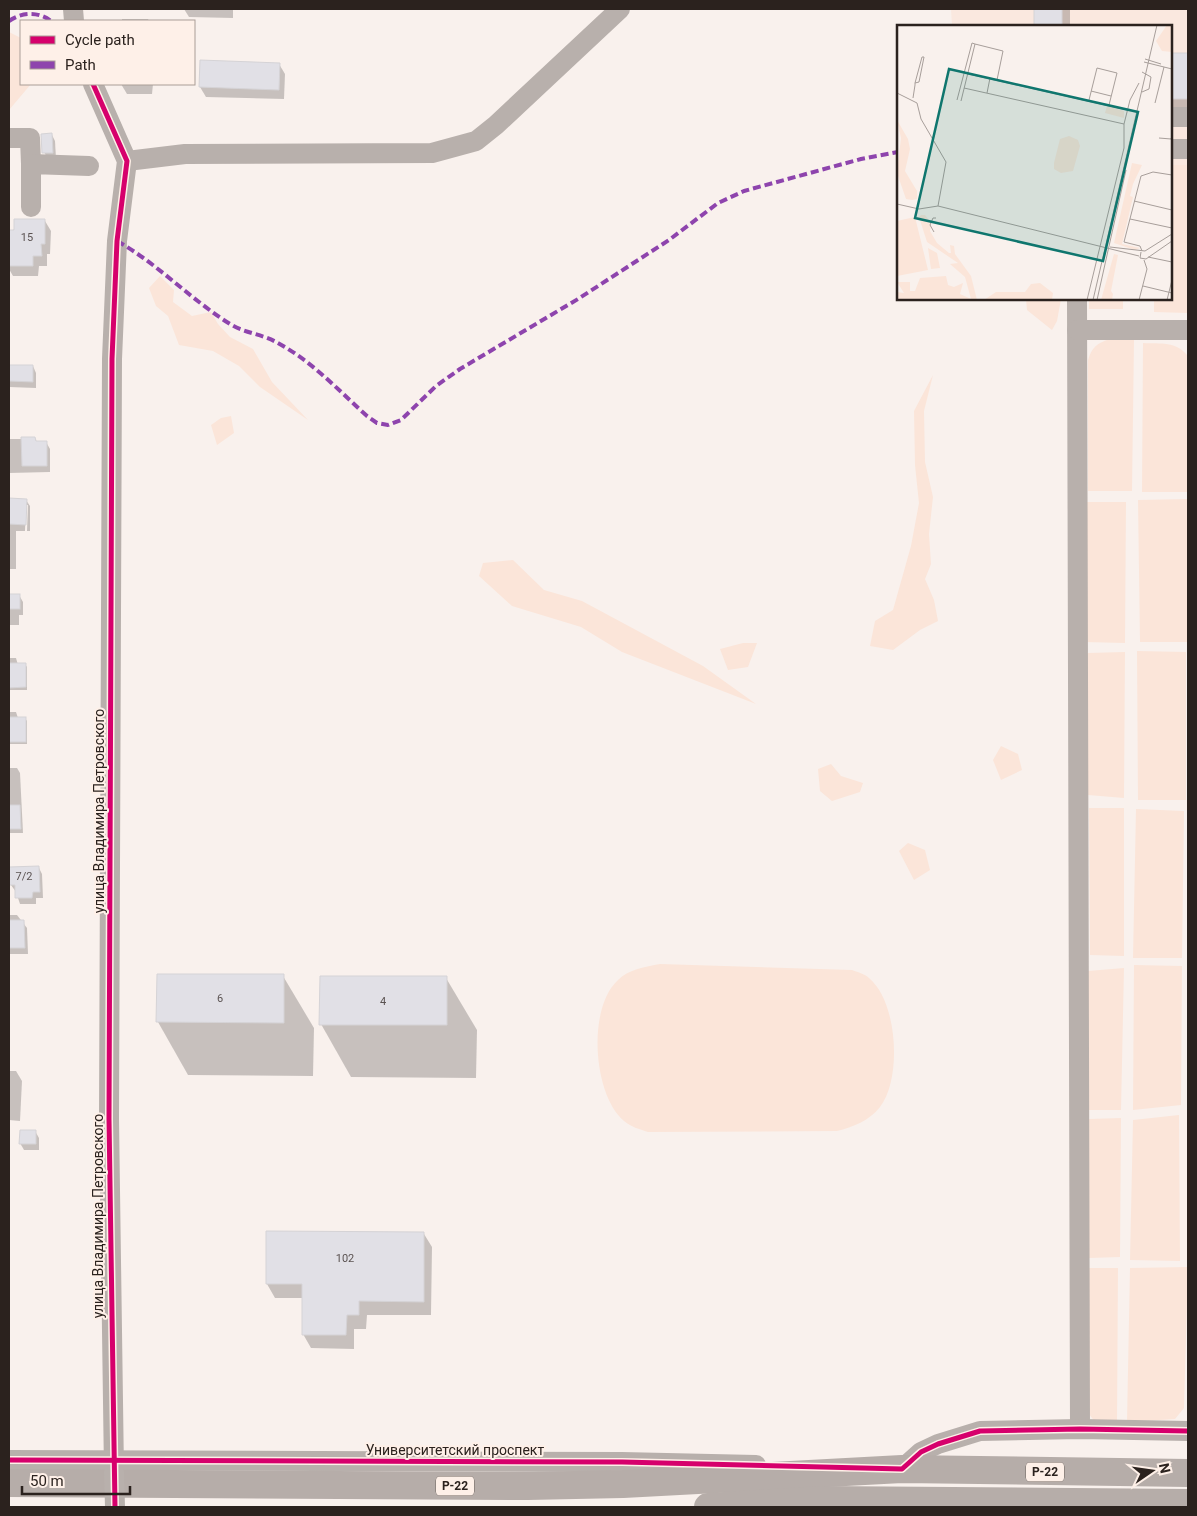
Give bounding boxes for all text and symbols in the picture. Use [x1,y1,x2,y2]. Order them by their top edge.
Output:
legend [20,20,195,85]
inset map [897,25,1172,300]
text: Cycle path [65,31,135,49]
text: Path [65,56,96,74]
house number: 15 [21,231,33,244]
street label: улица Владимира Петровского [91,709,107,913]
house number: 7/2 [16,870,32,883]
house number: 6 [217,992,223,1005]
house number: 4 [380,995,386,1008]
street label: улица Владимира Петровского [90,1114,106,1318]
house number: 102 [336,1252,354,1265]
street label: Университетский проспект [366,1442,544,1458]
north arrow [1127,1446,1177,1496]
text: N [1156,1461,1174,1475]
road number: Р-22 [1026,1462,1064,1481]
scale bar [22,1464,130,1496]
text: 50 m [30,1472,64,1490]
road number: Р-22 [436,1476,474,1495]

